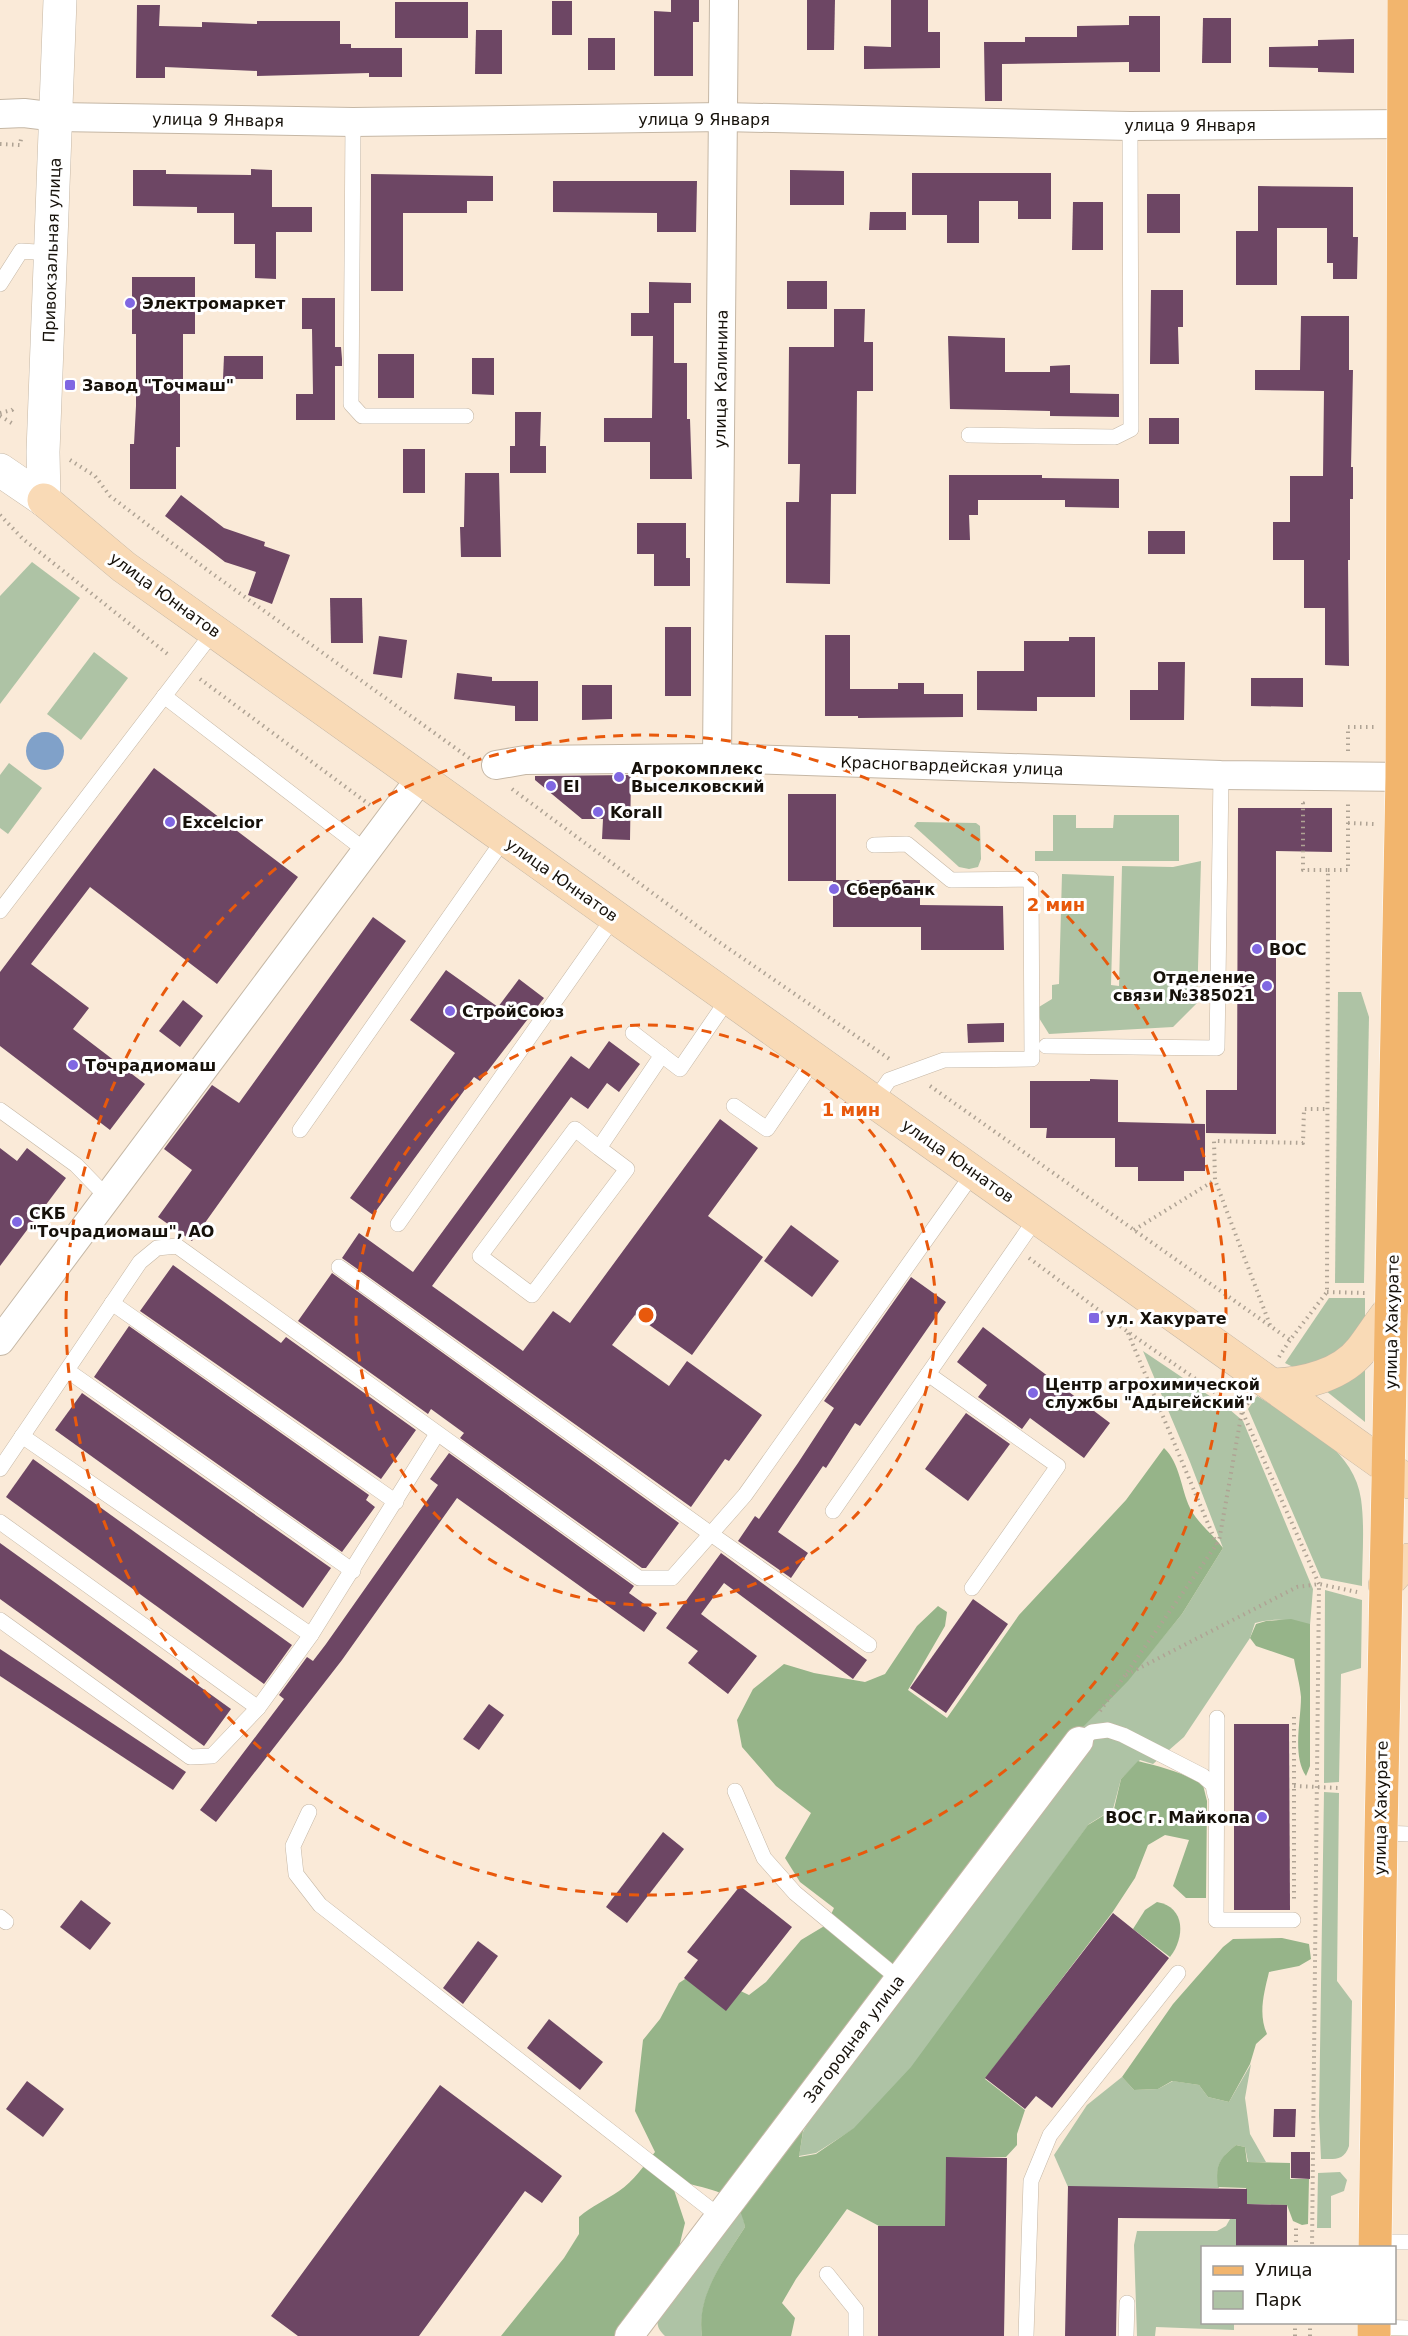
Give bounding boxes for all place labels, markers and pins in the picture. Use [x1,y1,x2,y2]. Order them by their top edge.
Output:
place label: Электромаркет [142,294,286,313]
marker: Электромаркет [123,296,137,310]
place label: Завод "Точмаш" [82,376,234,395]
marker: Завод "Точмаш" [63,378,77,392]
place label: Агрокомплекс Выселковский [631,759,764,796]
marker: Агрокомплекс Выселковский [612,770,626,784]
place label: El [563,777,579,796]
marker: El [544,779,558,793]
place label: Korall [610,803,663,822]
marker: Korall [591,805,605,819]
place label: Excelcior [182,813,263,832]
marker: Excelcior [163,815,177,829]
place label: Сбербанк [846,880,935,899]
marker: Сбербанк [827,882,841,896]
place label: ВОС [1269,940,1307,959]
marker: ВОС [1250,942,1264,956]
place label: Отделение связи №385021 [1113,968,1255,1005]
marker: Отделение связи №385021 [1260,979,1274,993]
place label: СтройСоюз [462,1002,564,1021]
marker: СтройСоюз [443,1004,457,1018]
place label: Точрадиомаш [85,1056,216,1075]
marker: Точрадиомаш [66,1058,80,1072]
place label: СКБ "Точрадиомаш", АО [29,1204,214,1241]
marker: СКБ "Точрадиомаш", АО [10,1215,24,1229]
centre of rings [636,1305,656,1325]
place label: ул. Хакурате [1106,1309,1227,1328]
marker: ул. Хакурате [1087,1311,1101,1325]
place label: Центр агрохимической службы "Адыгейский" [1045,1375,1260,1412]
marker: Центр агрохимической службы "Адыгейский" [1026,1386,1040,1400]
place label: ВОС г. Майкопа [1105,1808,1250,1827]
marker: ВОС г. Майкопа [1255,1810,1269,1824]

